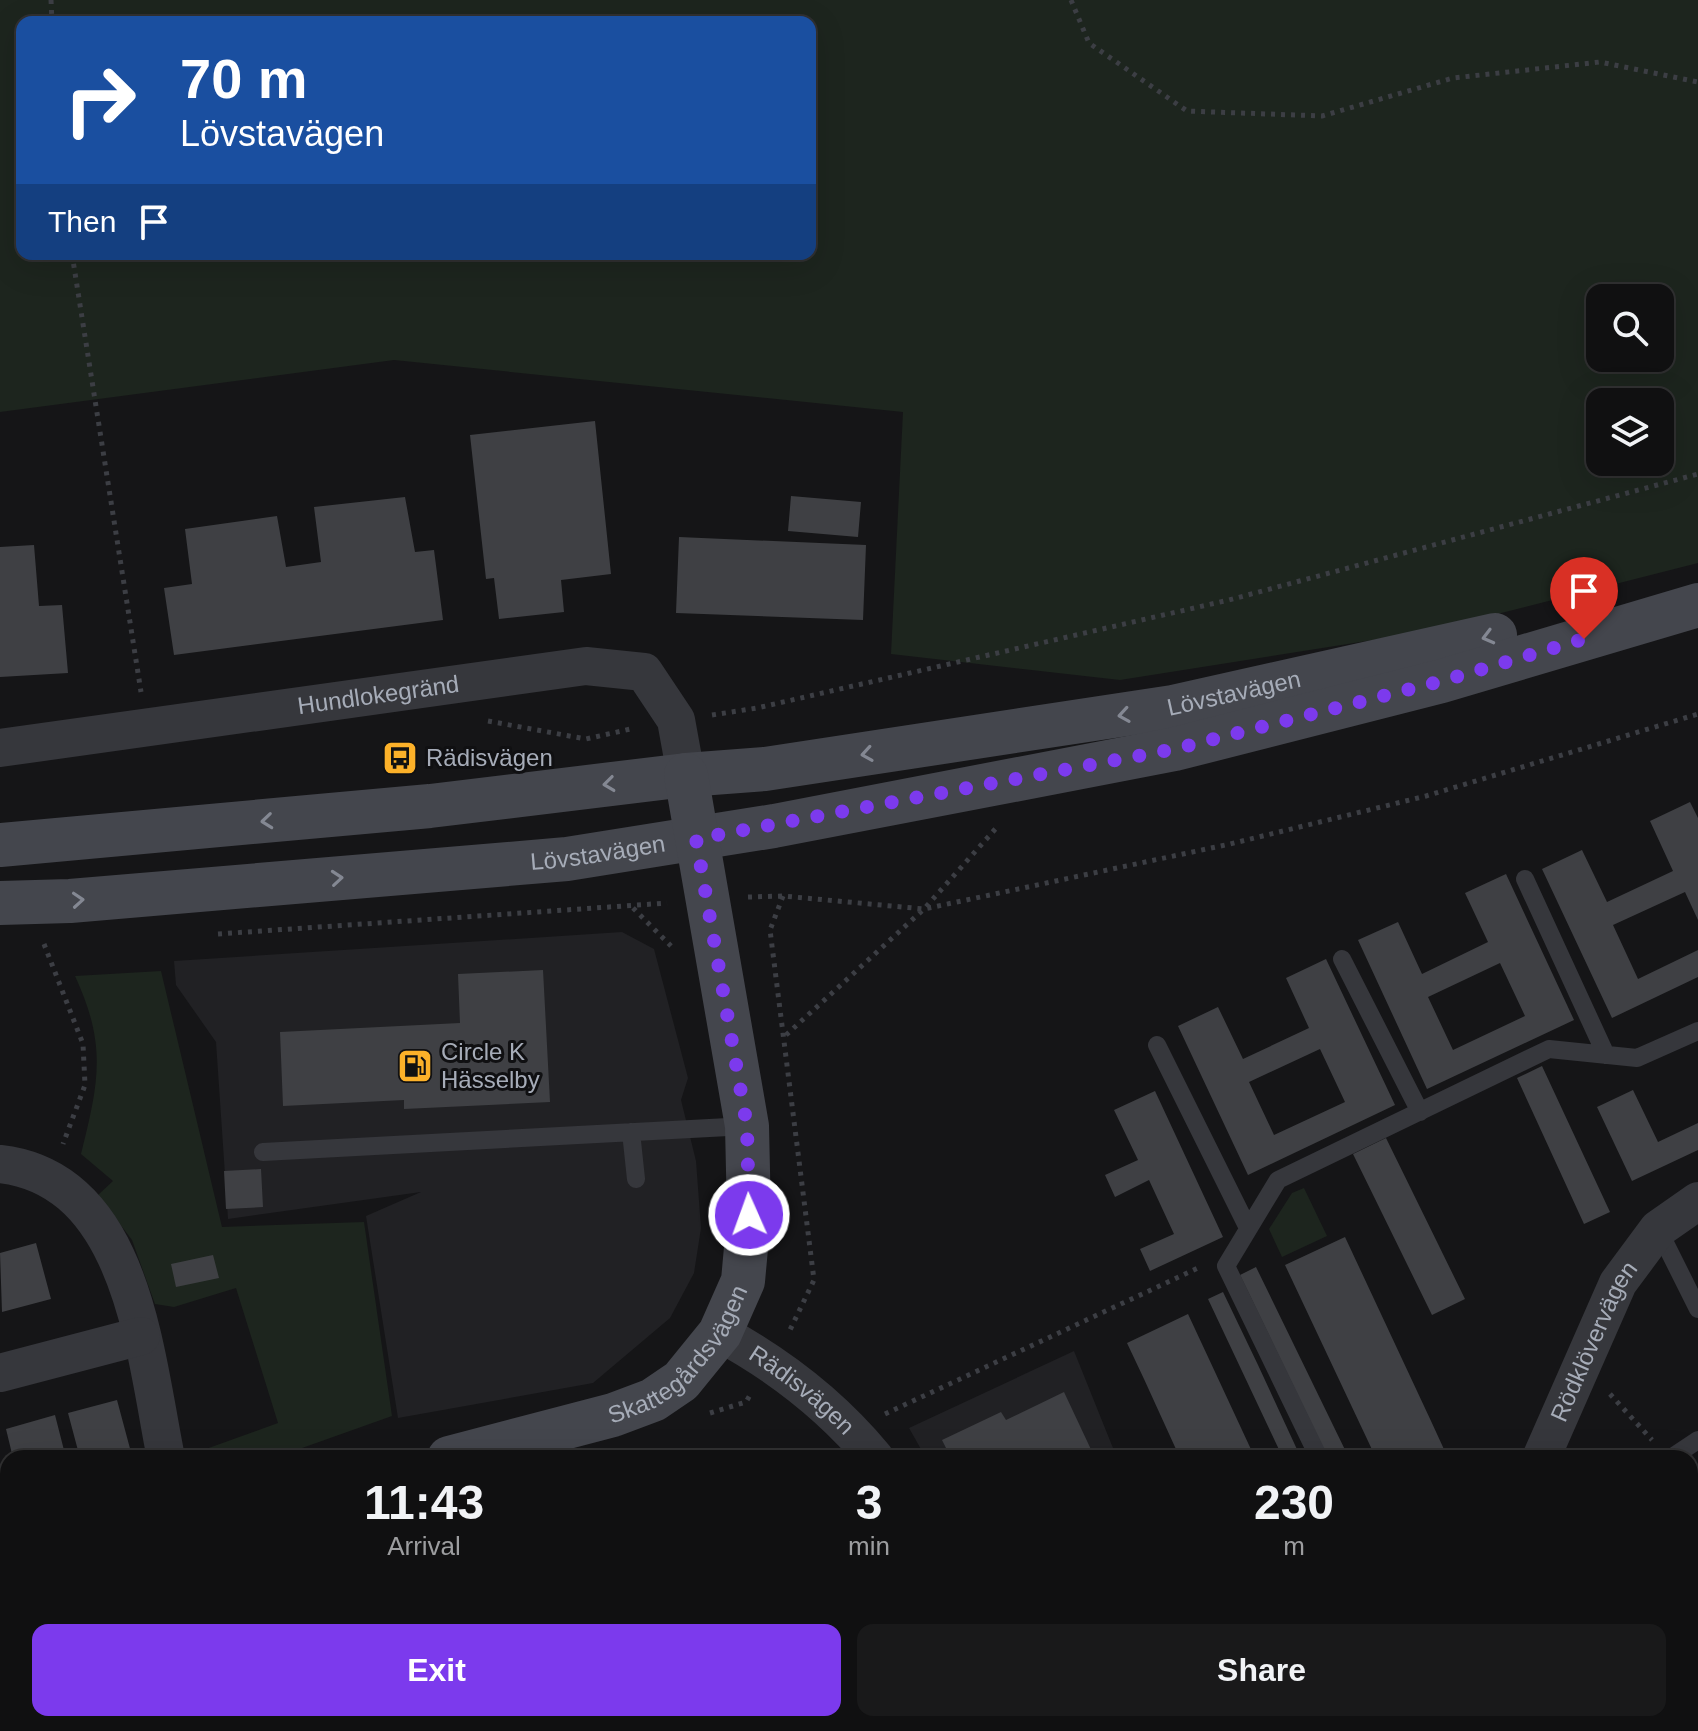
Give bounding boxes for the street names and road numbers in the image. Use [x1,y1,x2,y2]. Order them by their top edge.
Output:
street label: Lövstavägen [1164,665,1303,721]
street label: Hundlokegränd [296,670,461,719]
street label: Lövstavägen [529,830,667,875]
street label: Rödklövervägen [1545,1256,1642,1426]
street label: Skattegårdsvägen [604,1281,752,1429]
street label: Rädisvägen [745,1340,860,1440]

